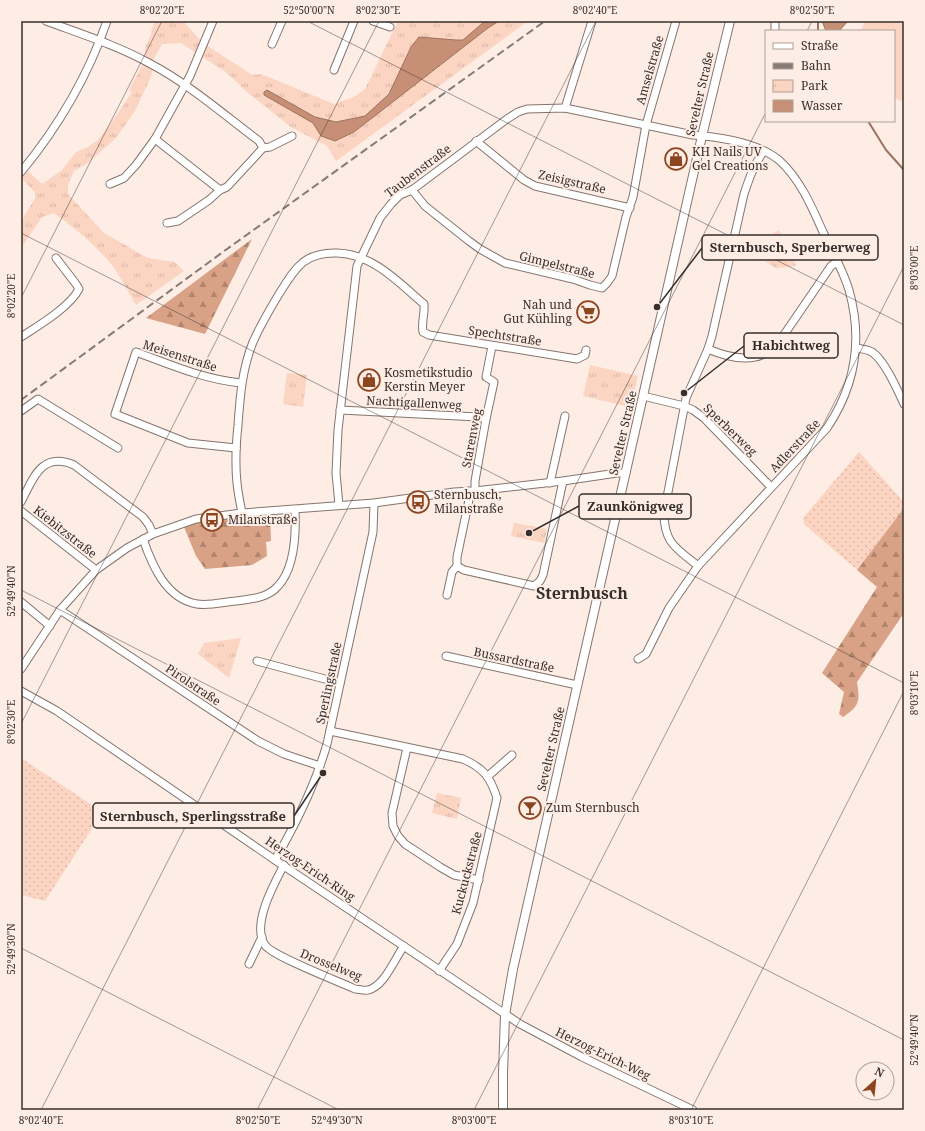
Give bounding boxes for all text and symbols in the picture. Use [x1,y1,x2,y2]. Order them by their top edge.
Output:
text: 8°02'20"E [140,3,184,17]
text: 52°50'00"N [283,3,335,17]
text: 8°02'30"E [356,3,400,17]
text: 8°02'40"E [573,3,617,17]
text: 8°02'50"E [790,3,834,17]
legend [765,30,895,122]
street label: Amselstraße [632,33,668,106]
text: Straße [801,37,838,54]
street label: Sevelter Straße [681,50,718,138]
text: Bahn [801,57,831,74]
text: Park [801,77,829,94]
text: Wasser [801,97,843,114]
street label: Taubenstraße [381,140,454,201]
place label: KH Nails UV Gel Creations [692,143,768,174]
shop icon: KH Nails UV Gel Creations [663,146,689,172]
street label: Zeisigstraße [537,165,608,198]
callout: Sternbusch, Sperberweg [702,235,878,260]
text: Sternbusch, Sperberweg [710,238,871,256]
text: 8°03'00"E [907,246,921,290]
street label: Gimpelstraße [518,247,597,282]
text: 8°02'20"E [4,274,18,318]
place label: Nah und Gut Kühling [503,296,573,327]
supermarket icon: Nah und Gut Kühling [575,299,601,325]
street label: Spechtstraße [467,321,543,350]
callout: Habichtweg [744,333,838,358]
street label: Meisenstraße [141,336,219,376]
text: Habichtweg [752,336,831,354]
place label: Kosmetikstudio Kerstin Meyer [384,364,473,395]
shop icon: Kosmetikstudio Kerstin Meyer [356,367,382,393]
street label: Sevelter Straße [604,389,641,477]
street label: Nachtigallenweg [366,392,463,414]
street label: Sperberweg [700,400,761,460]
street label: Starenweg [457,406,486,469]
street label: Adlerstraße [765,415,824,476]
place label: Sternbusch, Milanstraße [434,486,503,517]
bus stop icon: Sternbusch, Milanstraße [405,489,431,515]
callout: Zaunkönigweg [579,494,691,519]
text: Zaunkönigweg [587,497,684,515]
street label: Kiebitzstraße [30,501,101,562]
bus stop icon: Milanstraße [199,507,225,533]
place label: Milanstraße [228,511,297,528]
text: 52°49'40"N [4,565,18,617]
district label: Sternbusch [536,582,628,604]
street label: Sperlingstraße [311,640,346,726]
street label: Bussardstraße [472,643,556,676]
street label: Pirolstraße [162,660,224,709]
text: 8°03'10"E [907,671,921,715]
text: 8°02'30"E [4,700,18,744]
street label: Sevelter Straße [532,705,569,793]
bar icon: Zum Sternbusch [517,795,543,821]
place label: Zum Sternbusch [546,799,640,816]
callout: Sternbusch, Sperlingsstraße [93,803,294,828]
text: Sternbusch, Sperlingsstraße [100,807,286,825]
street label: Kuckuckstraße [447,829,486,916]
street label: Herzog-Erich-Ring [262,832,359,905]
text: 52°49'30"N [4,923,18,975]
street label: Drosselweg [298,944,365,985]
text: 52°49'40"N [907,1014,921,1066]
street label: Herzog-Erich-Weg [553,1023,654,1084]
north arrow [855,1061,895,1101]
text: N [872,1063,887,1080]
text: 8°02'40"E [19,1113,63,1127]
text: 8°02'50"E [236,1113,280,1127]
text: 52°49'30"N [311,1113,363,1127]
text: 8°03'00"E [452,1113,496,1127]
text: 8°03'10"E [669,1113,713,1127]

